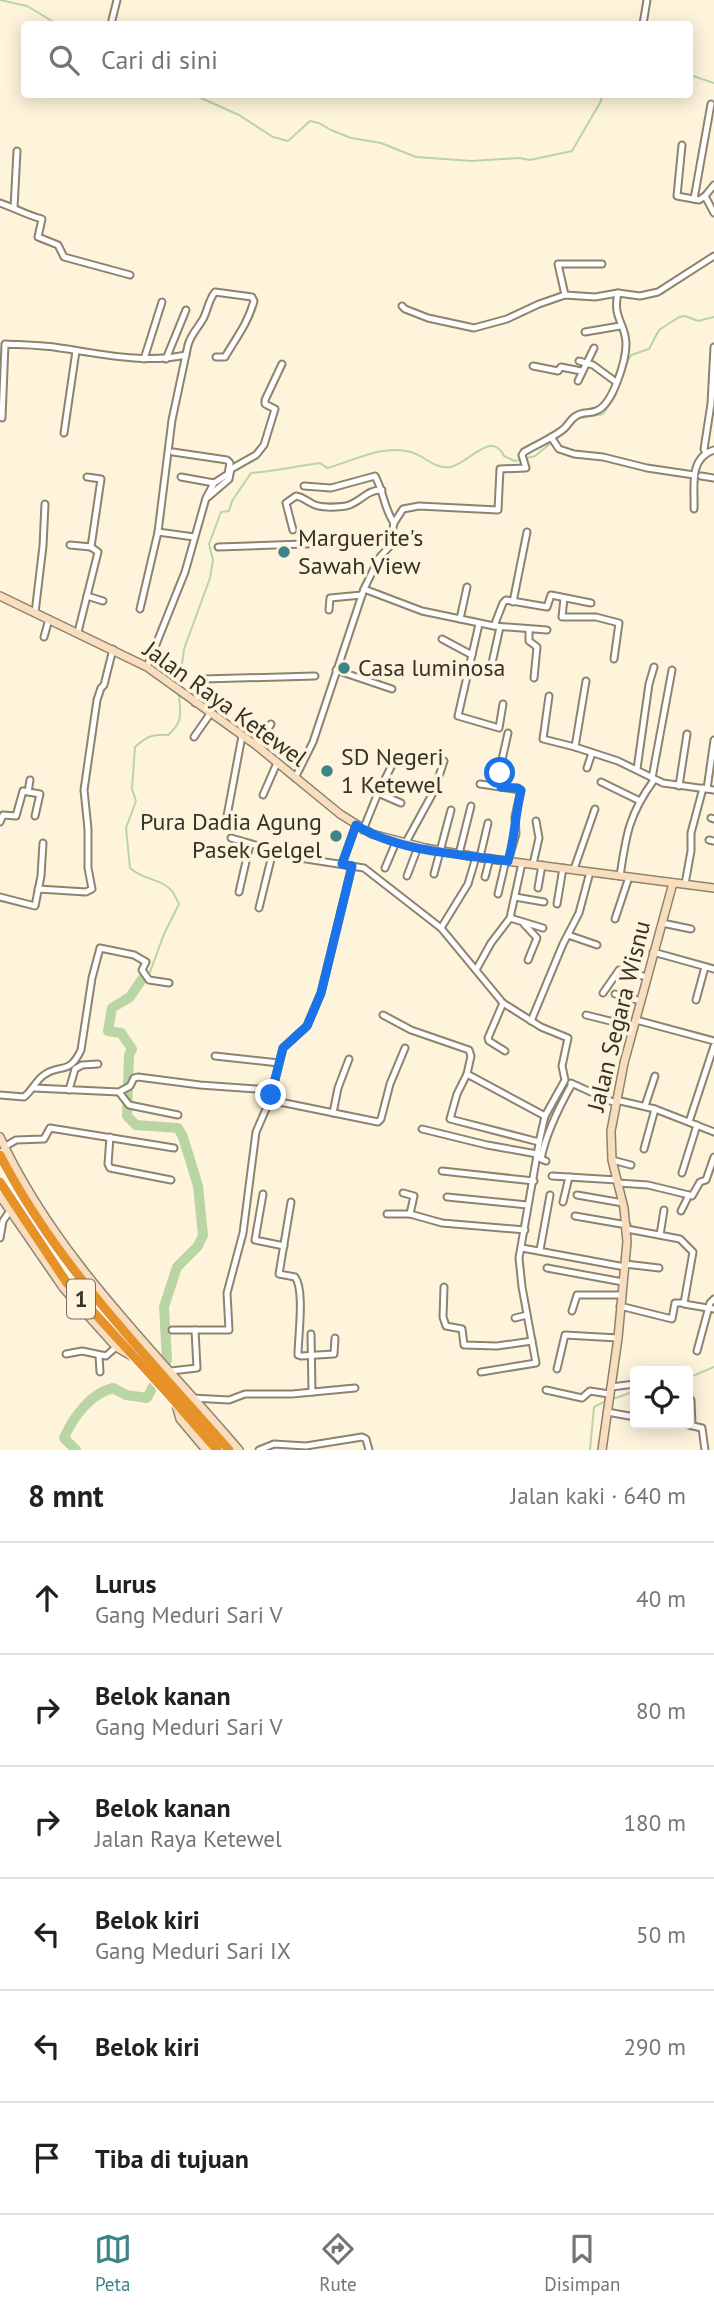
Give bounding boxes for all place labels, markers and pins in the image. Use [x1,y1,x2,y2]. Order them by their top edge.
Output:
place label: Marguerite's Sawah View [298,522,423,581]
marker: Marguerite's Sawah View [276,544,292,560]
place label: Casa luminosa [358,652,505,683]
marker: Casa luminosa [336,660,352,676]
place label: SD Negeri 1 Ketewel [341,741,444,800]
marker: SD Negeri 1 Ketewel [319,763,335,779]
place label: Pura Dadia Agung Pasek Gelgel [140,806,322,865]
marker: Pura Dadia Agung Pasek Gelgel [328,828,344,844]

